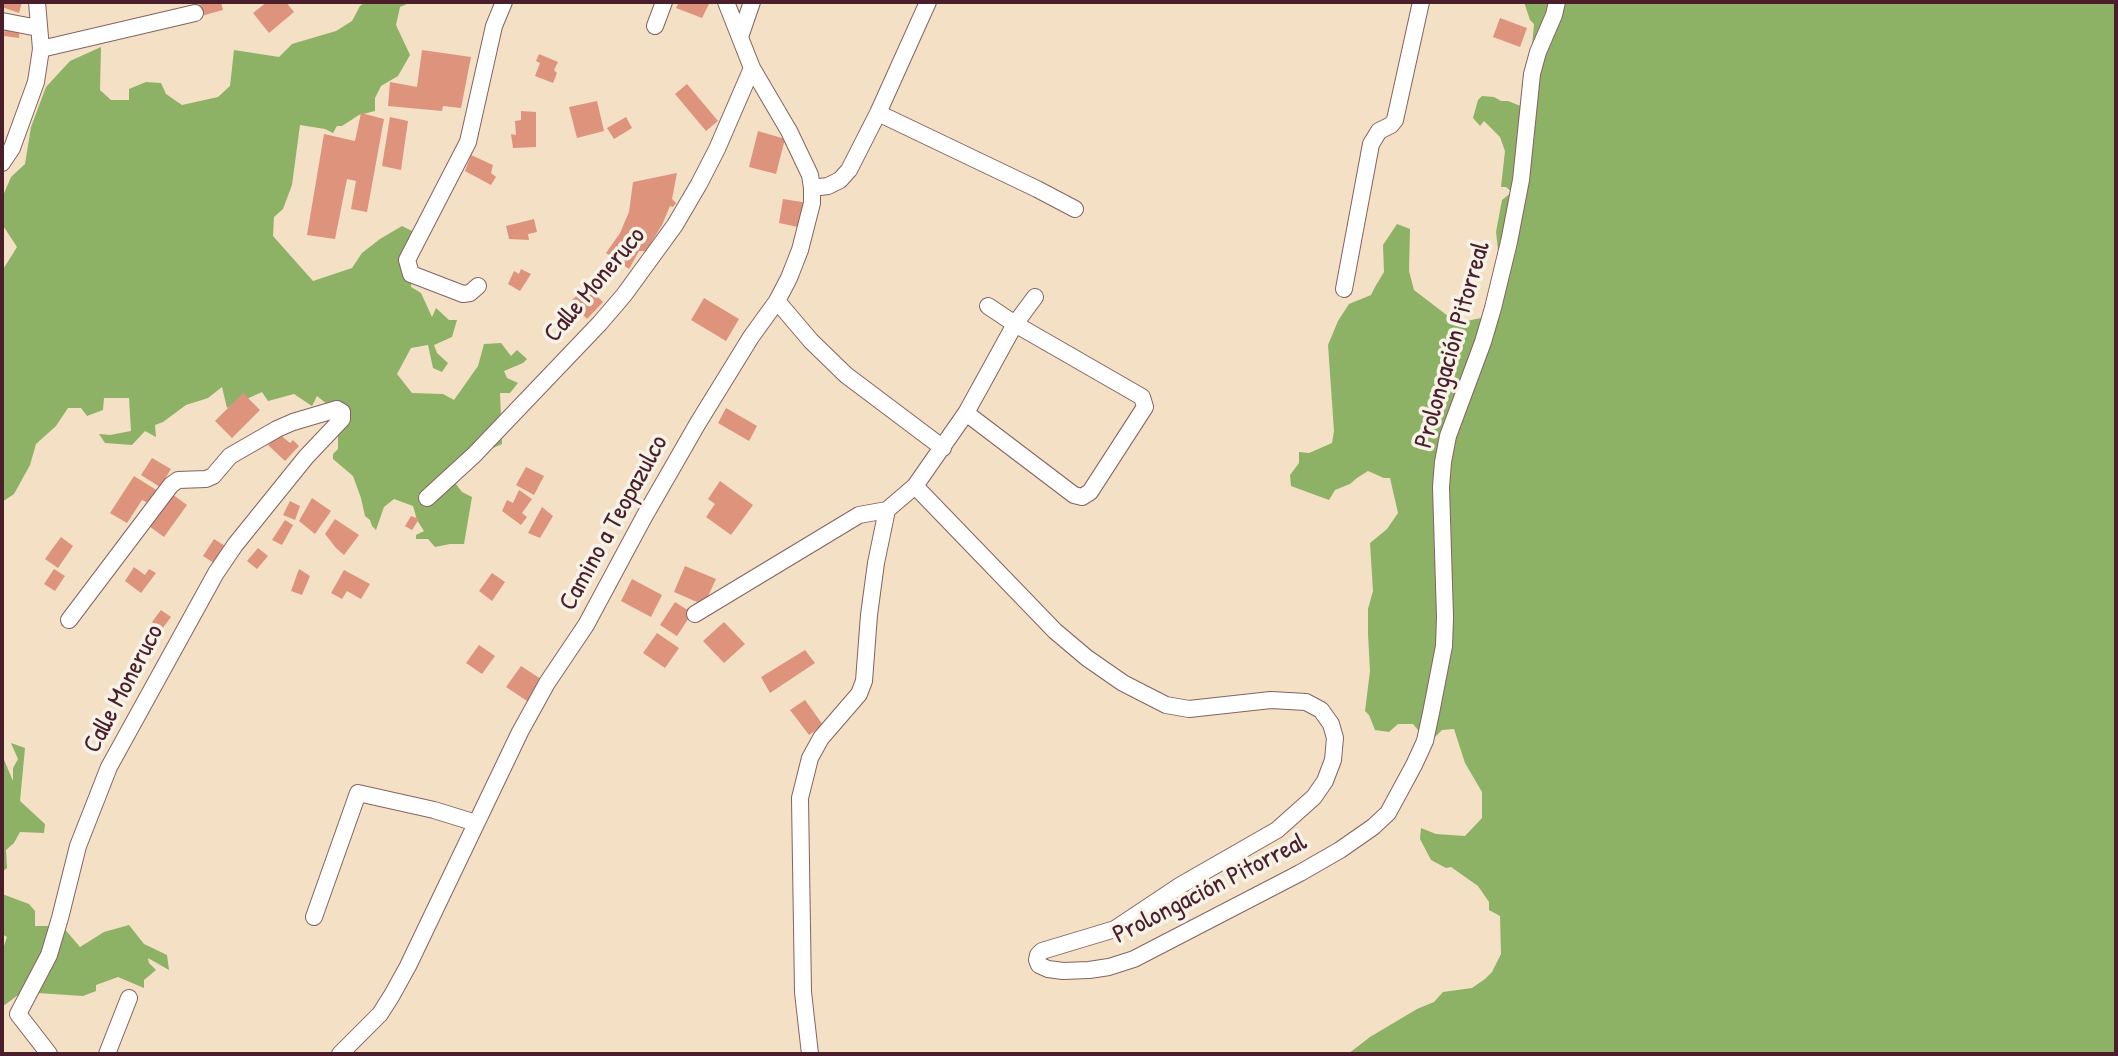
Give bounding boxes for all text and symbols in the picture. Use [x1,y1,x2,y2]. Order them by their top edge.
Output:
street label: Calle Moneruco [538,221,652,349]
street label: Prolongación Pitorreal [1409,238,1497,452]
street label: Camino a Teopazulco [553,430,675,616]
street label: Calle Moneruco [77,619,171,759]
street label: Prolongación Pitorreal [1108,827,1312,951]

